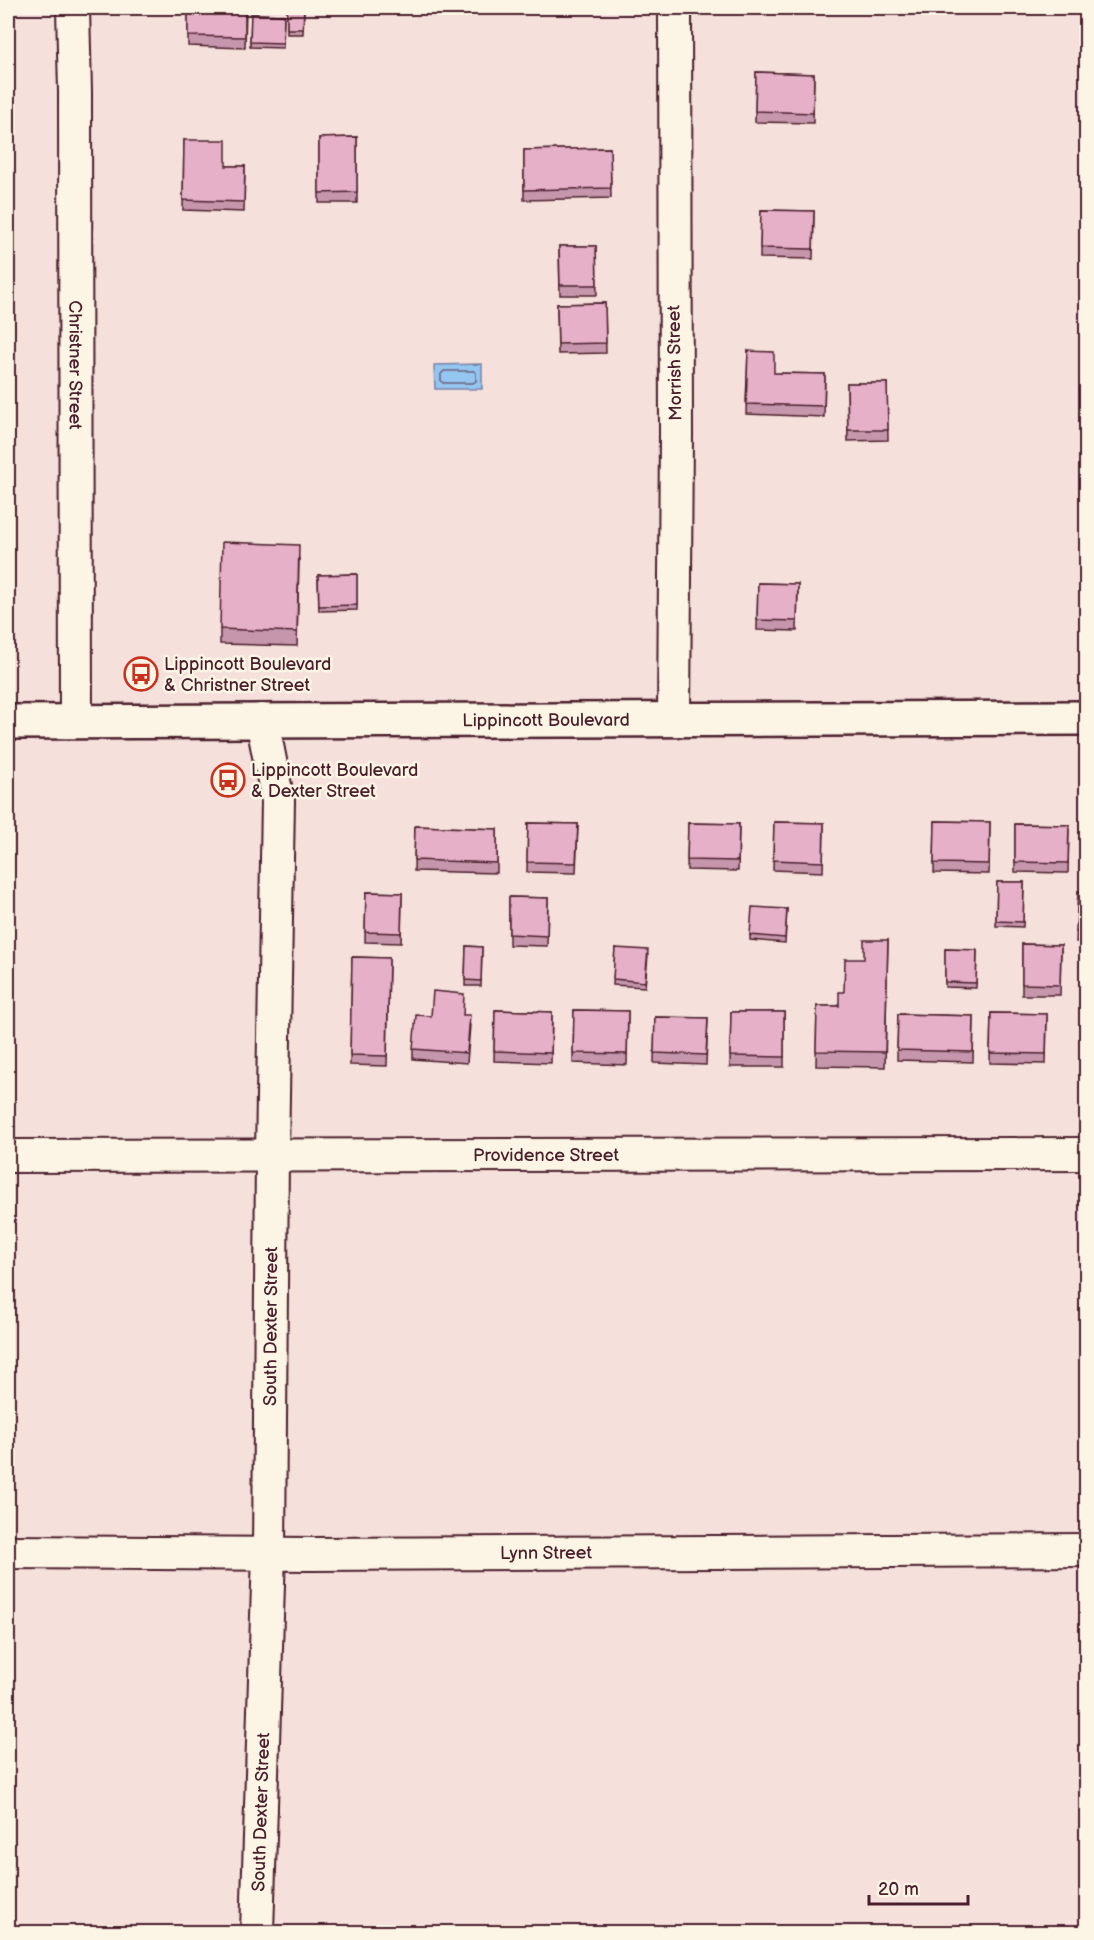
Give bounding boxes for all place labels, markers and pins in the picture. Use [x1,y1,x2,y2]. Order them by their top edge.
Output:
place label: Lippincott Boulevard & Christner Street [164,654,331,696]
bus stop icon: Lippincott Boulevard & Christner Street [123,656,159,692]
place label: Lippincott Boulevard & Dexter Street [251,760,418,802]
bus stop icon: Lippincott Boulevard & Dexter Street [210,762,246,798]

